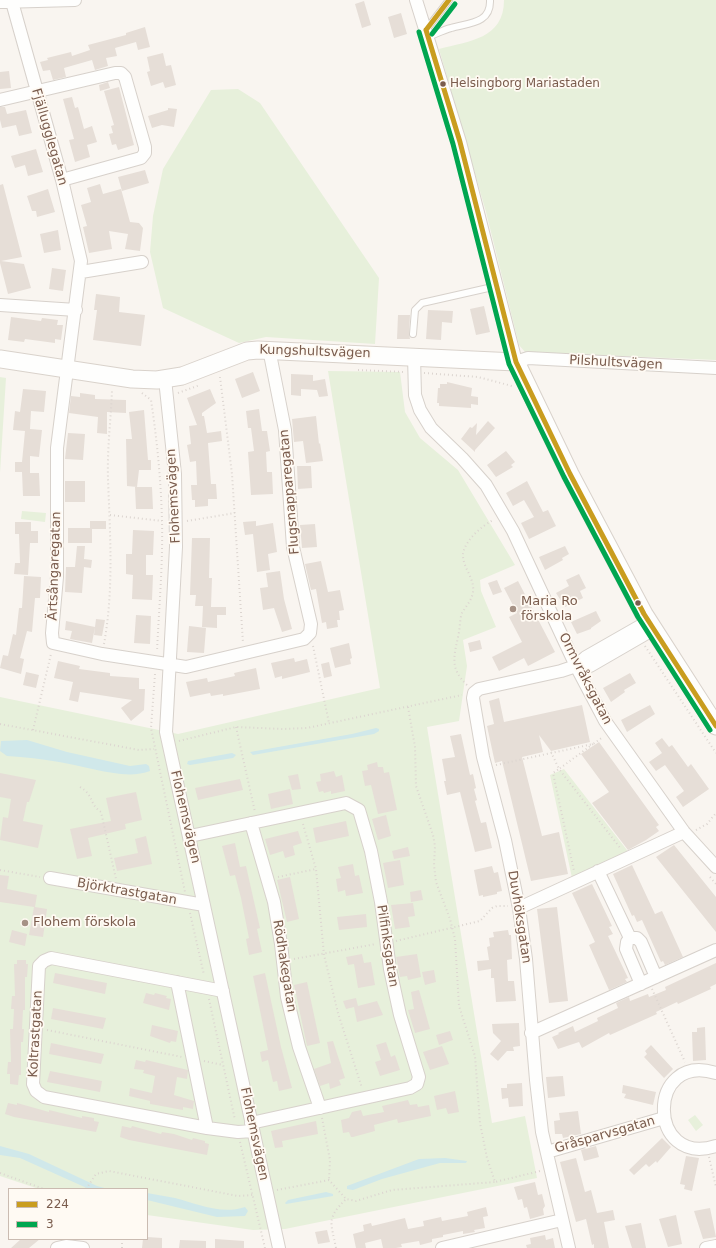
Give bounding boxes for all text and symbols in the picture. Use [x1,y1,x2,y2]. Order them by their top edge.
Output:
place label: Helsingborg Mariastaden [450,77,600,91]
marker: Helsingborg Mariastaden [438,79,448,89]
street label: Fjällugglegatan [28,87,70,187]
street label: Kungshultsvägen [259,342,371,362]
street label: Pilshultsvägen [569,353,663,373]
street label: Flugsnapparegatan [277,429,303,555]
street label: Flohemsvägen [164,448,184,544]
street label: Ärtsångaregatan [45,511,65,621]
place label: Maria Ro förskola [521,594,578,625]
unlabelled marker [633,598,643,608]
marker: Maria Ro förskola [508,604,518,614]
street label: Ormvråksgatan [555,631,615,727]
street label: Flohemsvägen [167,769,203,865]
street label: Duvhöksgatan [504,869,534,965]
street label: Björktrastgatan [76,876,178,908]
street label: Pilfinksgatan [373,904,401,988]
place label: Flohem förskola [33,915,136,931]
marker: Flohem förskola [20,918,30,928]
street label: Rödhakegatan [269,919,299,1013]
street label: Koltrastgatan [26,990,46,1078]
street label: Flohemsvägen [237,1086,271,1182]
street label: Gråsparvsgatan [553,1113,657,1157]
legend [8,1188,148,1240]
text: 224 [46,1197,69,1211]
text: 3 [46,1217,54,1231]

